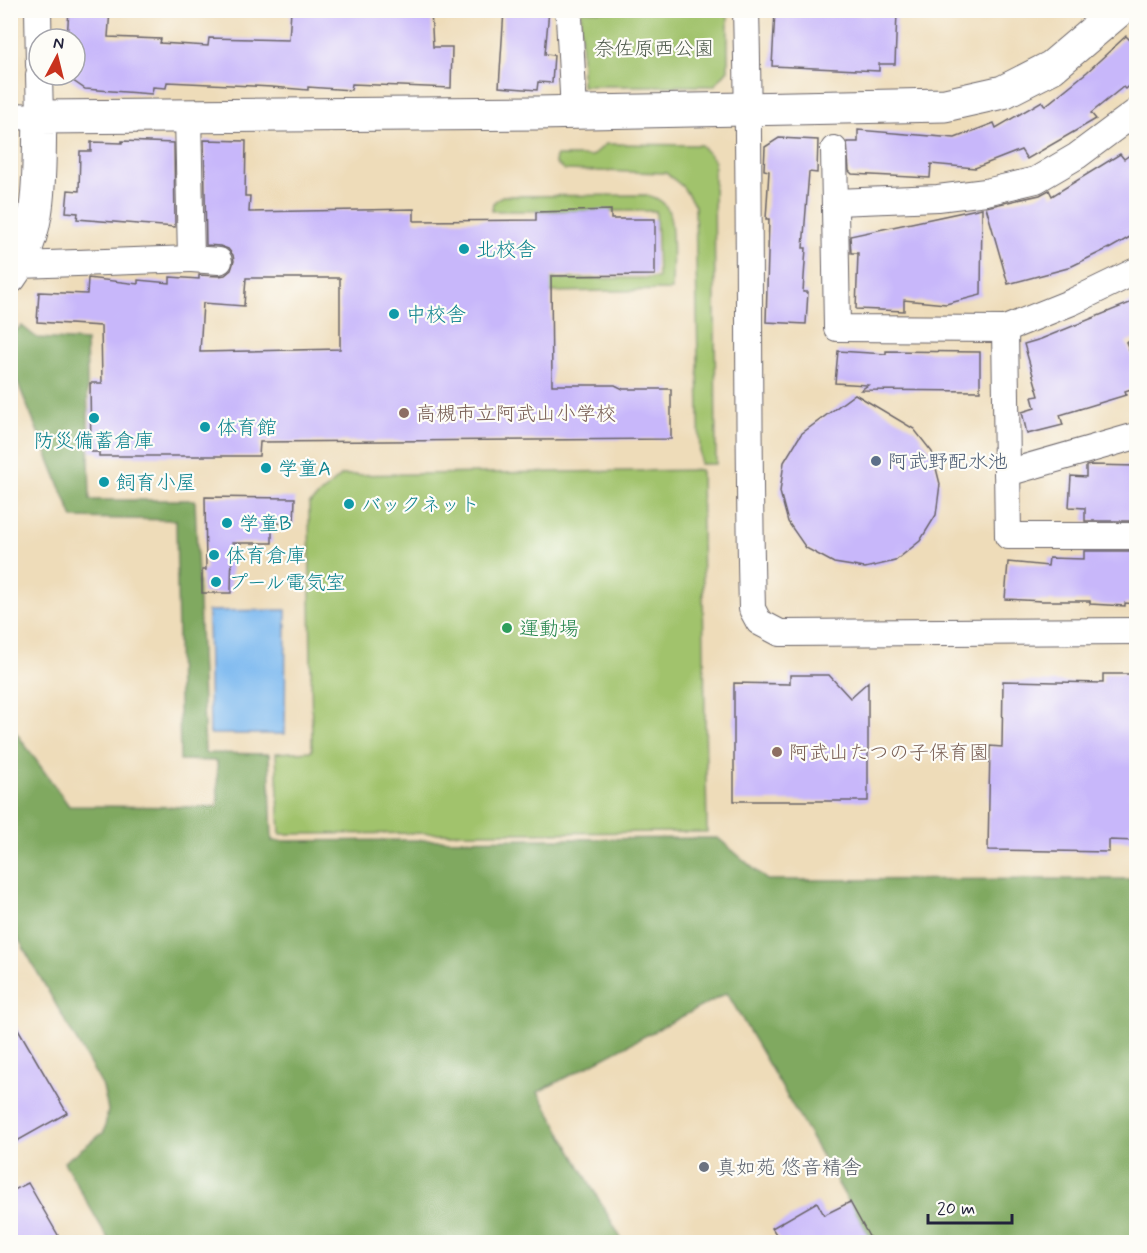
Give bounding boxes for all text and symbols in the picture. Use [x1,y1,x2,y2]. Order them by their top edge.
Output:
north arrow [27,27,87,87]
text: N [52,33,65,55]
park label: 奈佐原西公園 [594,36,714,63]
place label: 北校舎 [476,237,536,264]
marker: 北校舎 [457,242,471,256]
place label: 中校舎 [406,302,466,329]
marker: 中校舎 [387,307,401,321]
place label: 高槻市立阿武山小学校 [416,401,616,428]
marker: 高槻市立阿武山小学校 [397,406,411,420]
marker: 防災備蓄倉庫 [87,411,101,425]
place label: 体育館 [217,415,277,442]
marker: 体育館 [198,420,212,434]
place label: 防災備蓄倉庫 [34,428,154,455]
place label: 阿武野配水池 [888,449,1008,476]
marker: 阿武野配水池 [869,454,883,468]
place label: 学童A [278,456,331,483]
marker: 学童A [259,461,273,475]
place label: 飼育小屋 [116,470,196,497]
marker: 飼育小屋 [97,475,111,489]
place label: バックネット [361,492,480,519]
marker: バックネット [342,497,356,511]
place label: 学童B [239,511,292,538]
marker: 学童B [220,516,234,530]
place label: 体育倉庫 [226,543,306,570]
marker: 体育倉庫 [207,548,221,562]
place label: プール電気室 [228,570,346,597]
marker: プール電気室 [209,575,223,589]
place label: 運動場 [519,616,579,643]
marker: 運動場 [500,621,514,635]
place label: 阿武山たつの子保育園 [789,740,989,767]
marker: 阿武山たつの子保育園 [770,745,784,759]
place label: 真如苑 悠音精舎 [716,1155,861,1182]
marker: 真如苑 悠音精舎 [697,1160,711,1174]
scale bar [928,1187,1012,1225]
text: 20 m [937,1197,975,1221]

